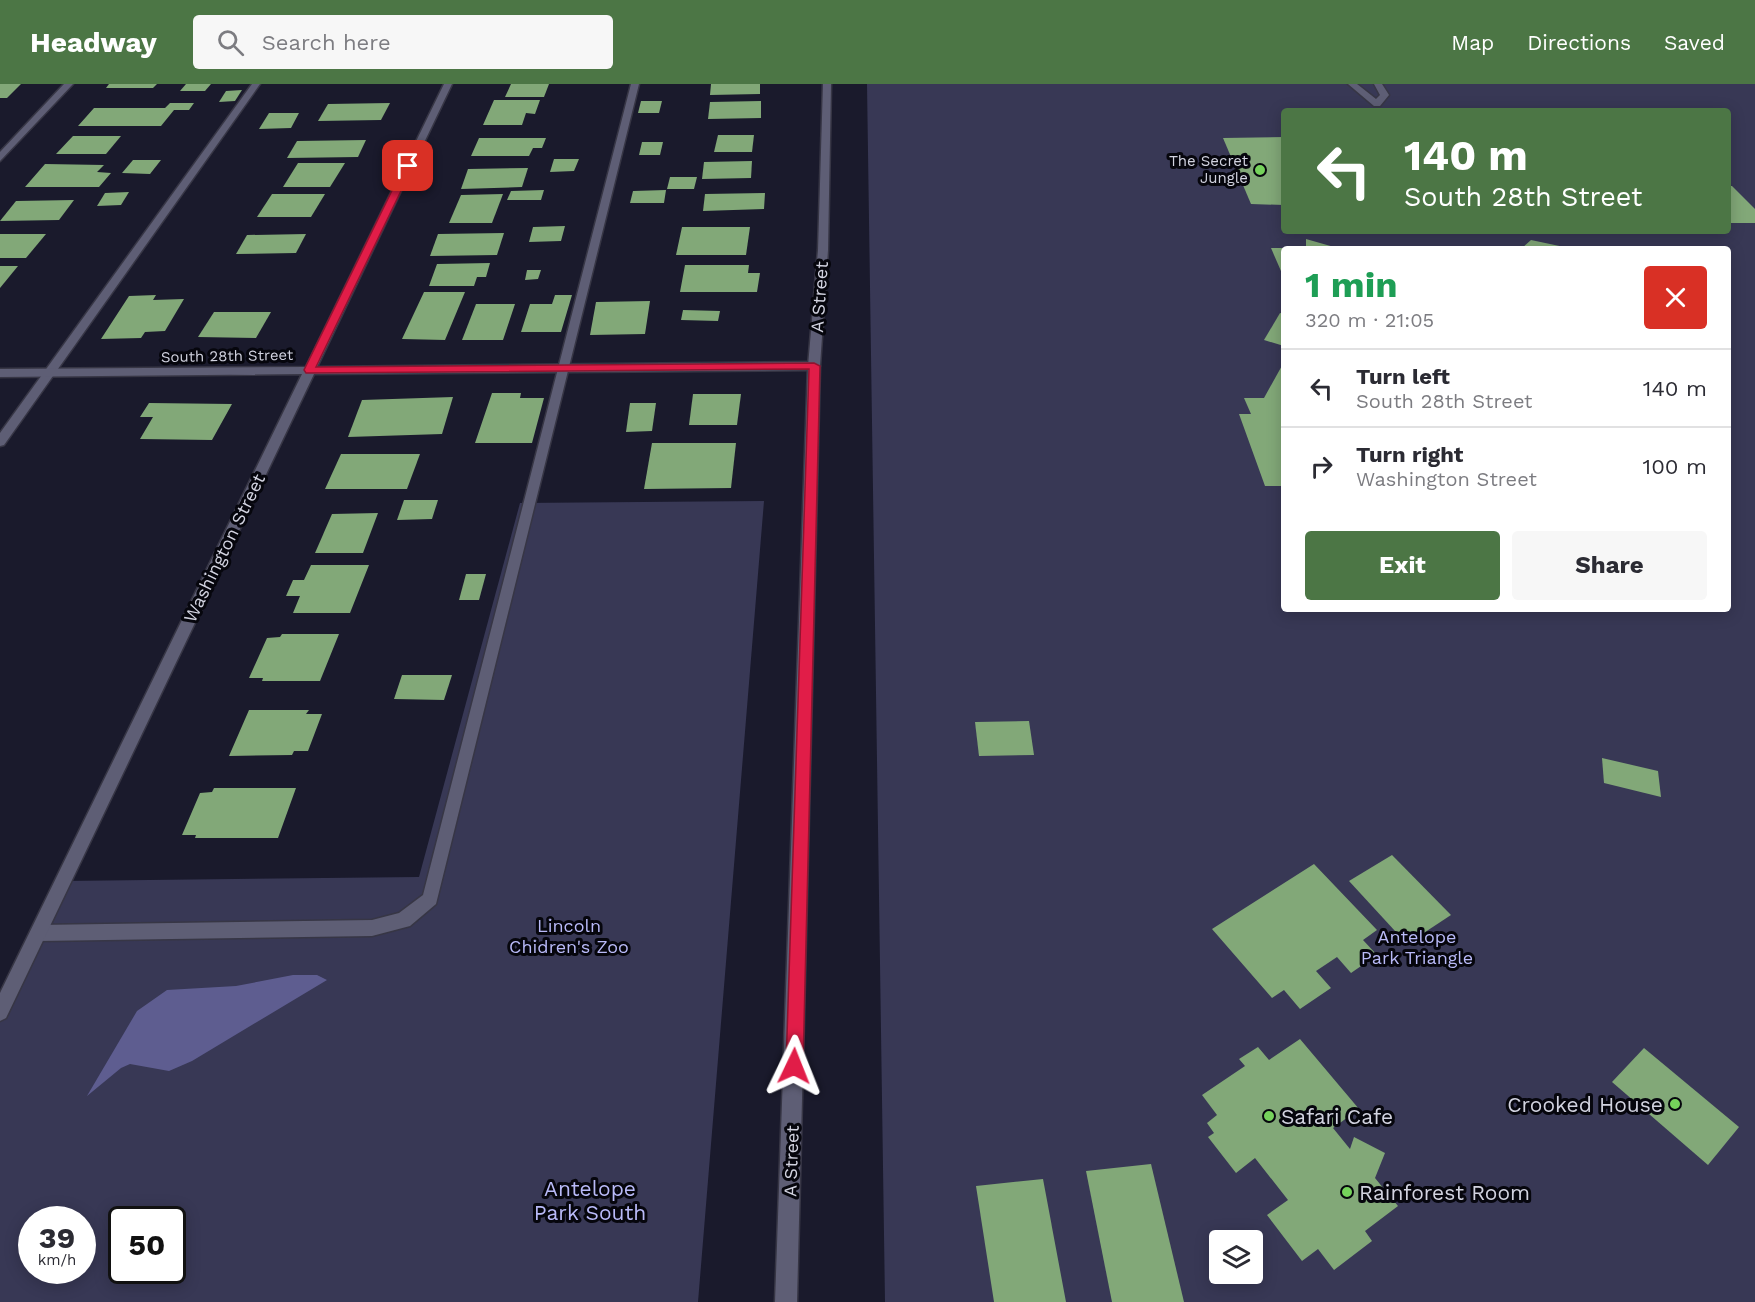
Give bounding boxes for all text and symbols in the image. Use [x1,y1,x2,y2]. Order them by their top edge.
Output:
search box [193,15,613,69]
text: Headway [30,26,157,59]
icon: search [214,26,247,59]
text: Search here [262,30,391,55]
text: Map [1451,30,1494,55]
text: Directions [1527,30,1631,55]
text: Saved [1664,30,1725,55]
text: 140 m [1404,131,1528,180]
icon: left [1305,132,1383,210]
pin [382,140,433,191]
icon: arrive [391,149,424,182]
place label: The Secret Jungle [1169,152,1249,187]
marker: The Secret Jungle [1253,163,1267,177]
text: South 28th Street [1404,181,1642,213]
street label: A Street [806,260,832,333]
text: 1 min [1305,264,1397,306]
button: close [1644,266,1707,329]
text: 320 m · 21:05 [1305,308,1434,332]
street label: South 28th Street [161,346,294,366]
text: Turn left [1356,364,1450,389]
icon: left [1305,372,1338,405]
text: 140 m [1643,376,1707,401]
text: South 28th Street [1356,389,1533,413]
text: Turn right [1356,442,1463,467]
icon: right [1305,450,1338,483]
text: 100 m [1643,454,1707,479]
text: Washington Street [1356,467,1537,491]
street label: Washington Street [179,470,269,626]
button: Exit [1305,531,1500,600]
button: Share [1512,531,1707,600]
park label: Lincoln Chidren's Zoo [509,915,629,957]
park label: Antelope Park Triangle [1361,926,1473,968]
position arrow [762,1034,826,1098]
place label: Crooked House [1507,1092,1663,1117]
marker: Crooked House [1668,1097,1682,1111]
place label: Safari Cafe [1281,1104,1393,1129]
marker: Safari Cafe [1262,1109,1276,1123]
street label: A Street [779,1124,803,1197]
park label: Antelope Park South [534,1176,646,1225]
place label: Rainforest Room [1359,1180,1530,1205]
marker: Rainforest Room [1340,1185,1354,1199]
speed limit sign: 50 [108,1206,186,1284]
text: 39 [39,1220,75,1255]
map controls [1209,1230,1263,1284]
button: layers [1209,1230,1263,1284]
text: km/h [38,1251,76,1269]

